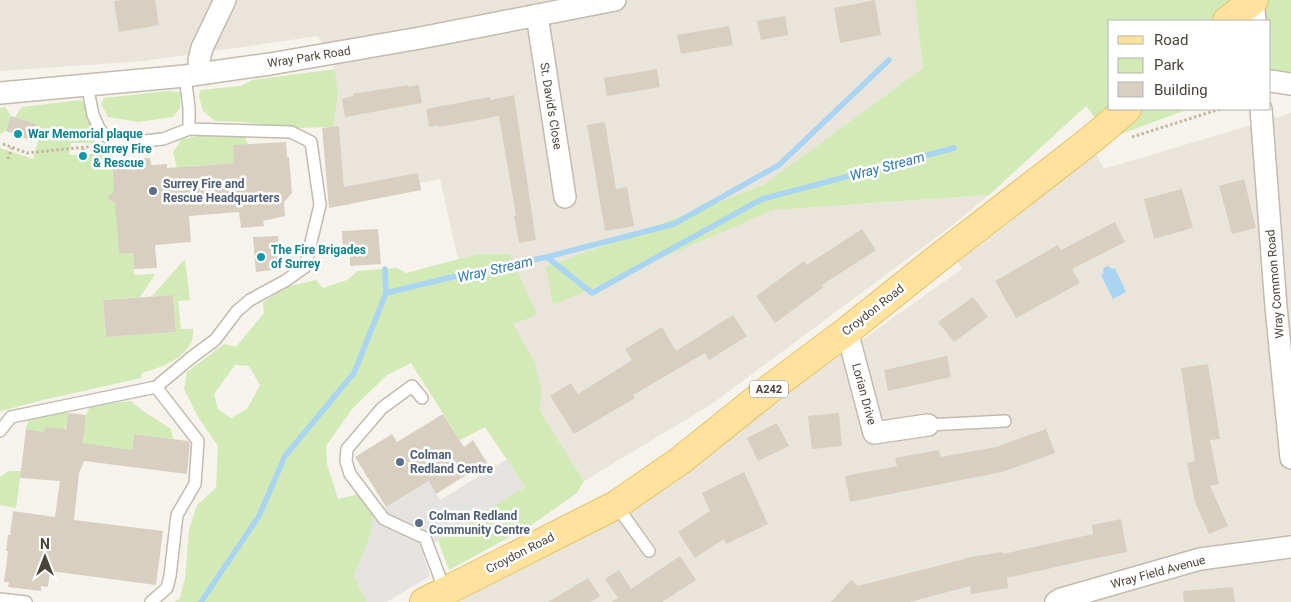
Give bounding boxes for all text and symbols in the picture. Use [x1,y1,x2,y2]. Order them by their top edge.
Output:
legend [1108,20,1271,110]
text: Road [1154,31,1188,49]
street label: Wray Park Road [266,44,352,70]
text: Park [1154,56,1185,74]
street label: St. David's Close [537,61,565,151]
text: Building [1154,81,1208,99]
place label: War Memorial plaque [28,127,143,141]
marker: War Memorial plaque [12,128,24,140]
place label: Surrey Fire & Rescue [93,142,152,170]
water label: Wray Stream [848,148,926,184]
marker: Surrey Fire & Rescue [77,150,89,162]
place label: Surrey Fire and Rescue Headquarters [163,177,280,205]
marker: Surrey Fire and Rescue Headquarters [147,185,159,197]
street label: Wray Common Road [1263,229,1287,339]
place label: The Fire Brigades of Surrey [271,243,366,271]
marker: The Fire Brigades of Surrey [255,251,267,263]
water label: Wray Stream [456,253,534,285]
street label: Croydon Road [839,281,907,339]
street label: Lorian Drive [849,362,879,426]
road number: A242 [750,380,788,398]
place label: Colman Redland Centre [410,448,493,476]
marker: Colman Redland Centre [394,456,406,468]
place label: Colman Redland Community Centre [429,509,531,537]
marker: Colman Redland Community Centre [413,517,425,529]
street label: Croydon Road [483,530,557,576]
north arrow [20,532,70,582]
text: N [40,536,50,552]
street label: Wray Field Avenue [1109,553,1207,591]

